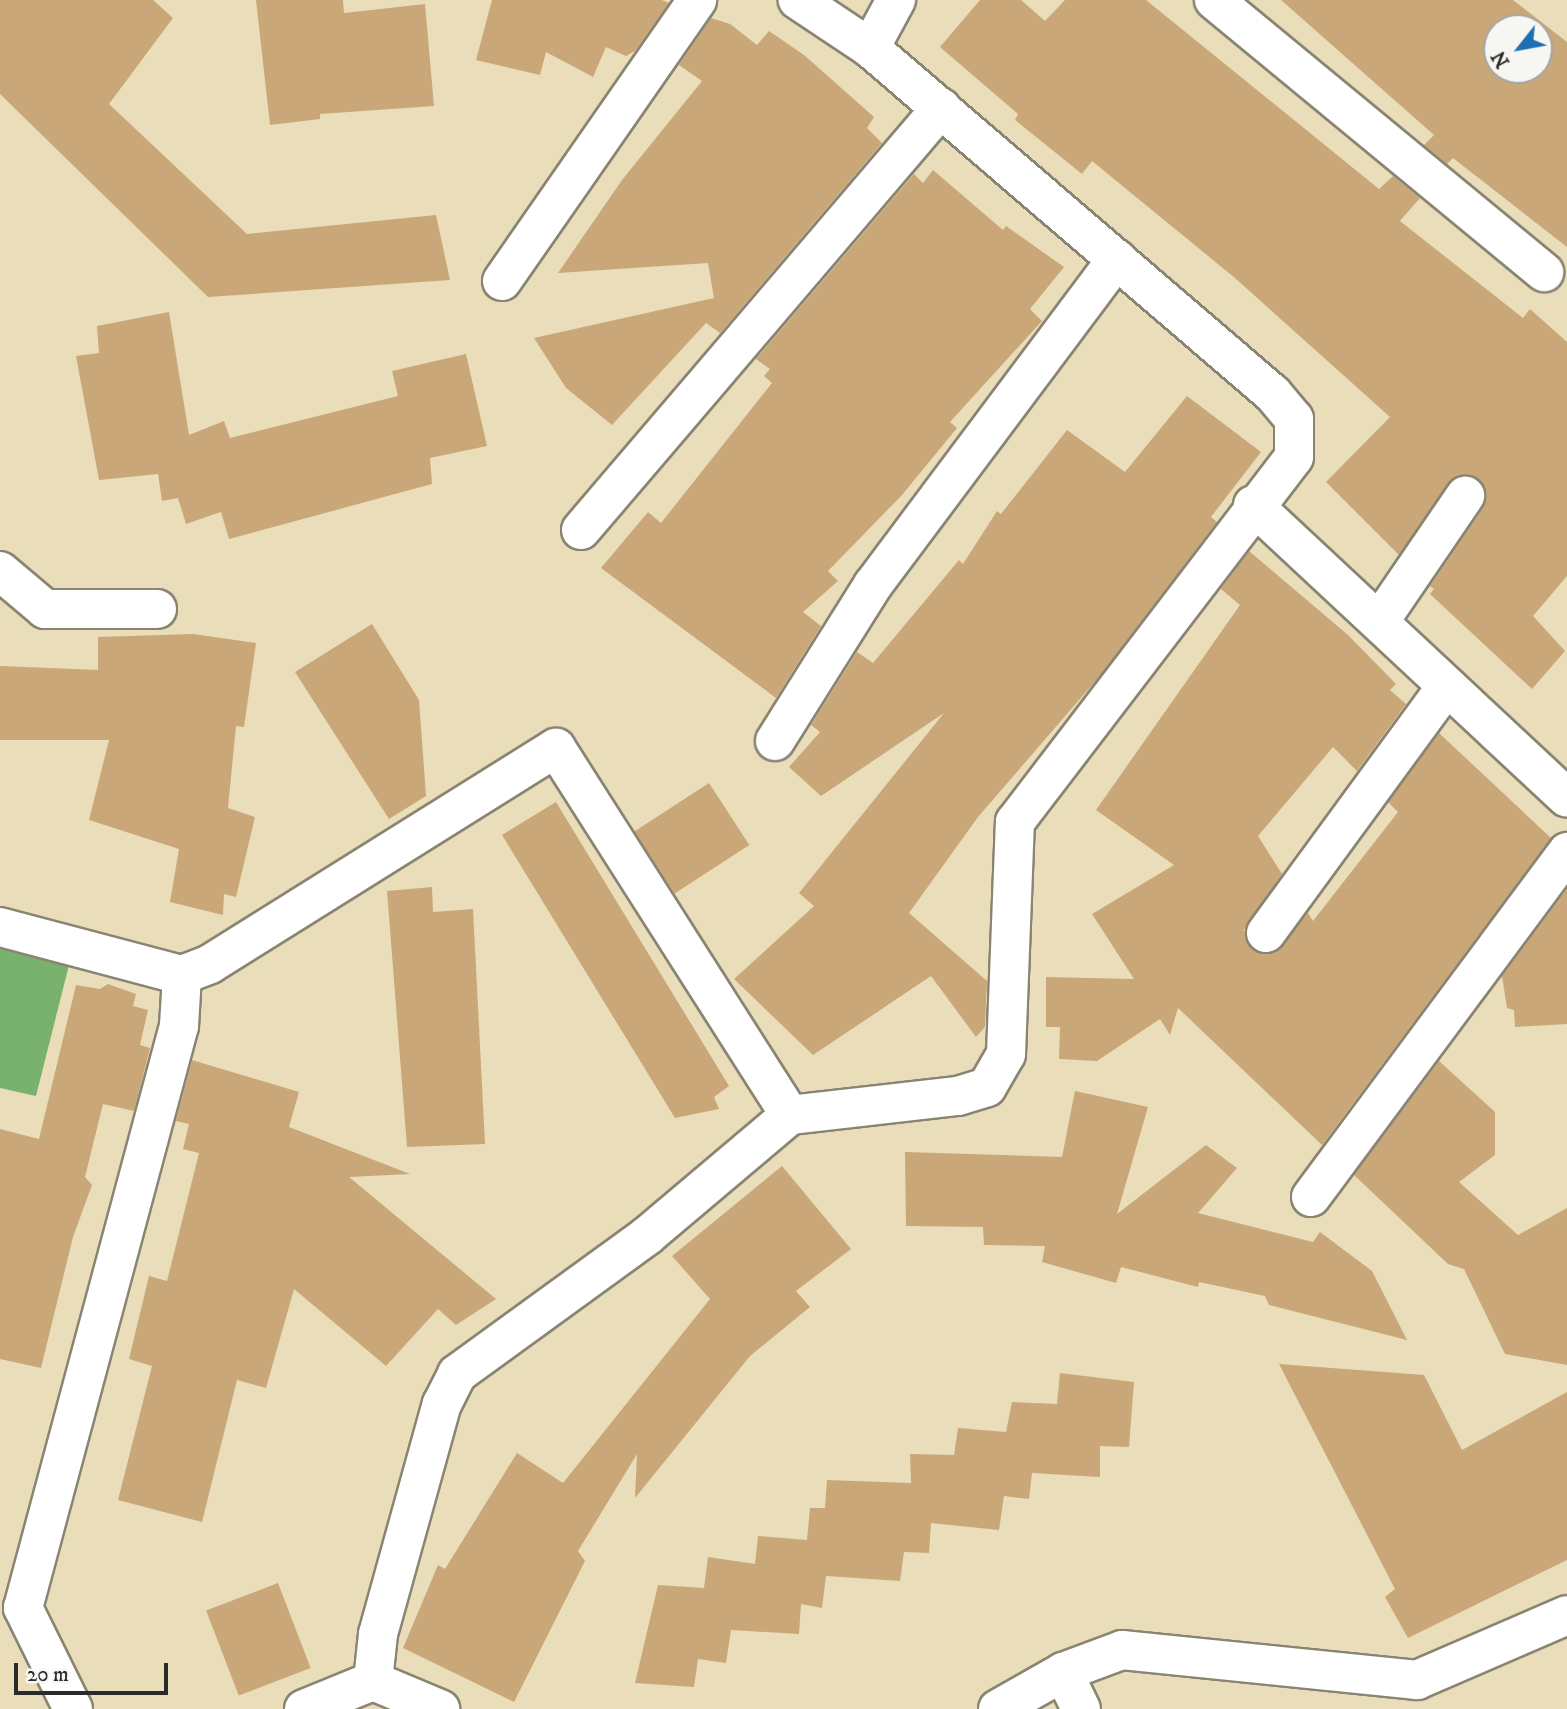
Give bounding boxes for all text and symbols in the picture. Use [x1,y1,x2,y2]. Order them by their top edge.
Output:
north arrow [1483,14,1553,84]
text: N [1487,46,1515,72]
scale bar [18,1650,172,1694]
text: 20 m [27,1662,69,1688]

